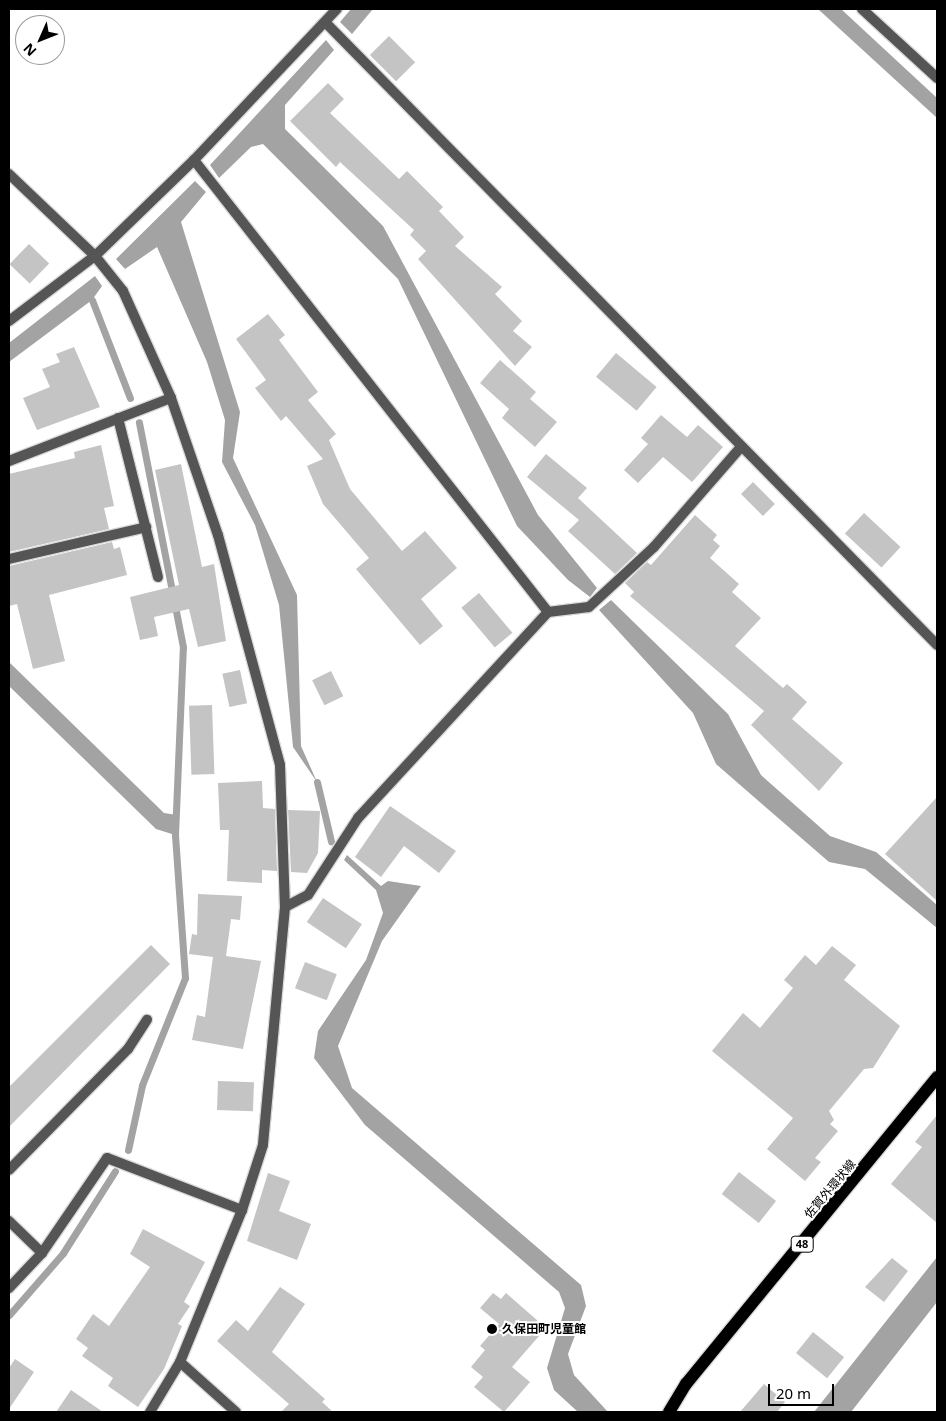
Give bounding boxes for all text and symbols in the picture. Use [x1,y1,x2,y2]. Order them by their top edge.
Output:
north arrow [15,15,65,65]
text: N [19,39,40,61]
street label: 佐賀外環状線 [801,1157,859,1221]
road number: 48 [790,1236,814,1252]
place label: 久保田町児童館 [502,1322,586,1336]
marker: 久保田町児童館 [486,1323,498,1335]
scale bar [771,1374,837,1406]
text: 20 m [776,1383,811,1403]

